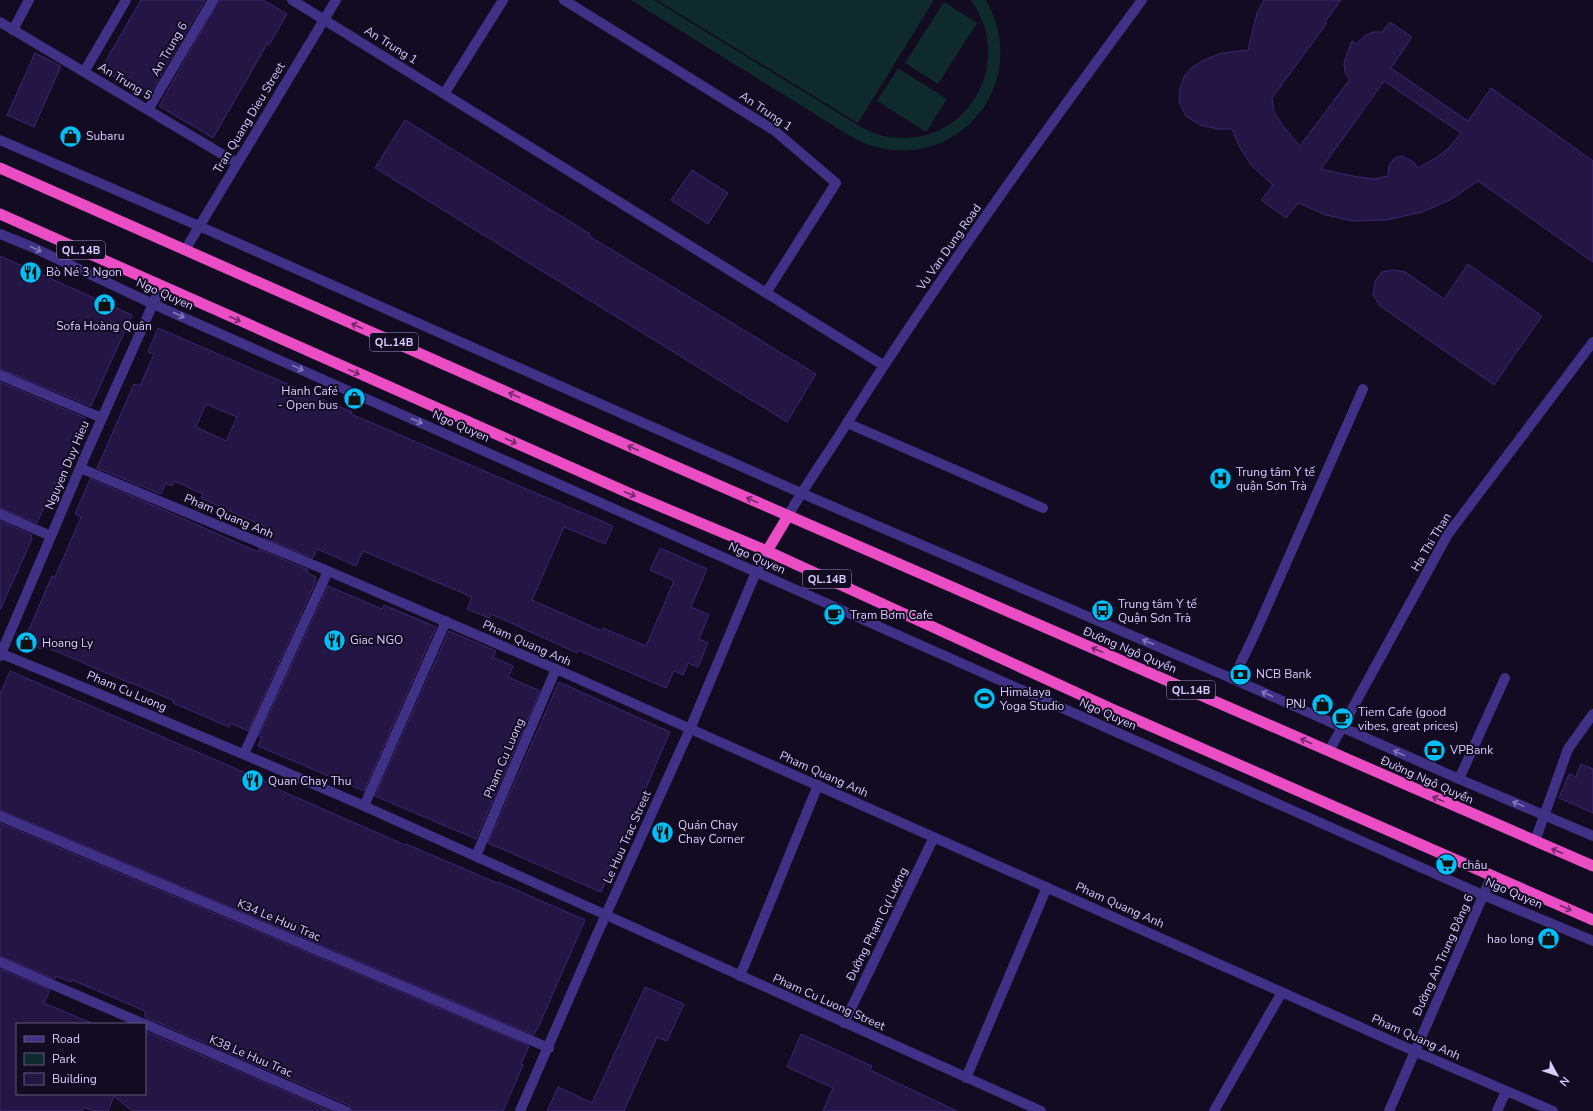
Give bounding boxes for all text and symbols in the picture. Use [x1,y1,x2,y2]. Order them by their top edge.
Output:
street label: An Trung 6 [147,19,191,79]
street label: An Trung 1 [361,22,421,68]
street label: An Trung 5 [95,59,155,103]
street label: Tran Quang Dieu Street [210,59,289,176]
street label: An Trung 1 [737,88,795,134]
shop icon: Subaru [57,123,83,149]
place label: Subaru [86,128,125,144]
street label: Vu Van Dung Road [913,201,985,294]
road number: QL.14B [57,241,105,259]
one-way arrow [30,246,42,253]
restaurant icon: Bò Né 3 Ngon [17,259,43,285]
place label: Bò Né 3 Ngon [46,264,122,280]
street label: Ngo Quyen [134,274,196,314]
shop icon: Sofa Hoàng Quân [91,292,117,318]
one-way arrow [173,312,185,319]
one-way arrow [229,316,241,323]
place label: Sofa Hoàng Quân [56,318,152,334]
one-way arrow [351,322,363,329]
road number: QL.14B [370,333,418,351]
one-way arrow [292,365,304,372]
one-way arrow [348,368,360,376]
place label: Hanh Café - Open bus [278,383,338,413]
shop icon: Hanh Café - Open bus [341,385,367,411]
one-way arrow [509,391,521,398]
street label: Ngo Quyen [430,406,492,446]
street label: Nguyen Duy Hieu [41,418,93,512]
one-way arrow [411,418,423,425]
one-way arrow [505,438,517,445]
one-way arrow [628,444,640,451]
place label: Trung tâm Y tế quận Sơn Trà [1236,464,1316,494]
hospital icon: Trung tâm Y tế quận Sơn Trà [1208,466,1234,492]
street label: Pham Quang Anh [182,490,276,542]
one-way arrow [624,491,636,498]
one-way arrow [747,496,759,503]
street label: Ha Thi Than [1407,510,1455,574]
street label: Ngo Quyen [726,538,788,578]
road number: QL.14B [803,570,851,588]
place label: Trung tâm Y tế Quận Sơn Trà [1118,596,1198,626]
bus stop icon: Trung tâm Y tế Quận Sơn Trà [1090,598,1116,624]
cafe icon: Trạm Bơm Cafe [821,602,847,628]
place label: Trạm Bơm Cafe [850,607,933,623]
street label: Pham Quang Anh [480,616,574,670]
street label: Đường Ngô Quyền [1080,623,1179,677]
restaurant icon: Giac NGO [322,627,348,653]
shop icon: Hoang Ly [13,630,39,656]
place label: Giac NGO [350,632,403,648]
place label: Hoang Ly [42,635,94,651]
one-way arrow [1143,638,1155,645]
one-way arrow [1092,645,1104,653]
bank icon: NCB Bank [1227,661,1253,687]
place label: NCB Bank [1256,666,1312,682]
street label: Pham Cu Luong [85,667,169,715]
road number: QL.14B [1167,681,1215,699]
place label: Himalaya Yoga Studio [999,684,1064,714]
sports icon: Himalaya Yoga Studio [972,686,998,712]
one-way arrow [1262,690,1274,697]
shop icon: PNJ [1309,691,1335,717]
street label: Ngo Quyen [1077,694,1139,734]
place label: PNJ [1286,696,1306,712]
place label: Tiem Cafe (good vibes, great prices) [1358,704,1459,734]
cafe icon: Tiem Cafe (good vibes, great prices) [1329,706,1355,732]
street label: Pham Cu Luong [480,716,528,800]
one-way arrow [1301,737,1313,744]
bank icon: VPBank [1422,737,1448,763]
place label: VPBank [1449,742,1494,758]
street label: Pham Quang Anh [777,747,871,801]
one-way arrow [1393,748,1405,756]
street label: Đường Ngô Quyền [1377,752,1476,808]
restaurant icon: Quan Chay Thu [240,768,266,794]
place label: Quan Chay Thu [268,773,351,789]
street label: Le Huu Trac Street [599,787,655,886]
one-way arrow [1432,795,1444,802]
one-way arrow [1513,800,1525,807]
place label: Quán Chay Chay Corner [678,817,745,847]
restaurant icon: Quán Chay Chay Corner [649,819,675,845]
one-way arrow [1552,847,1564,854]
supermarket icon: châu [1433,852,1459,878]
place label: châu [1462,857,1487,873]
street label: Đường Phạm Cự Lượng [842,864,912,984]
street label: Ngo Quyen [1483,874,1545,912]
street label: Pham Quang Anh [1073,878,1167,932]
street label: Đường An Trung Đông 6 [1408,892,1477,1019]
street label: K34 Le Huu Trac [235,895,324,945]
one-way arrow [1559,904,1571,912]
shop icon: hao long [1536,926,1562,952]
place label: hao long [1487,931,1534,947]
street label: Pham Cu Luong Street [770,970,888,1034]
street label: Pham Quang Anh [1369,1010,1463,1064]
legend [16,1023,146,1095]
text: Road [52,1031,80,1047]
street label: K38 Le Huu Trac [207,1031,296,1081]
text: Park [52,1051,77,1067]
north arrow [1537,1055,1577,1095]
text: Building [52,1071,97,1087]
text: N [1556,1073,1573,1089]

